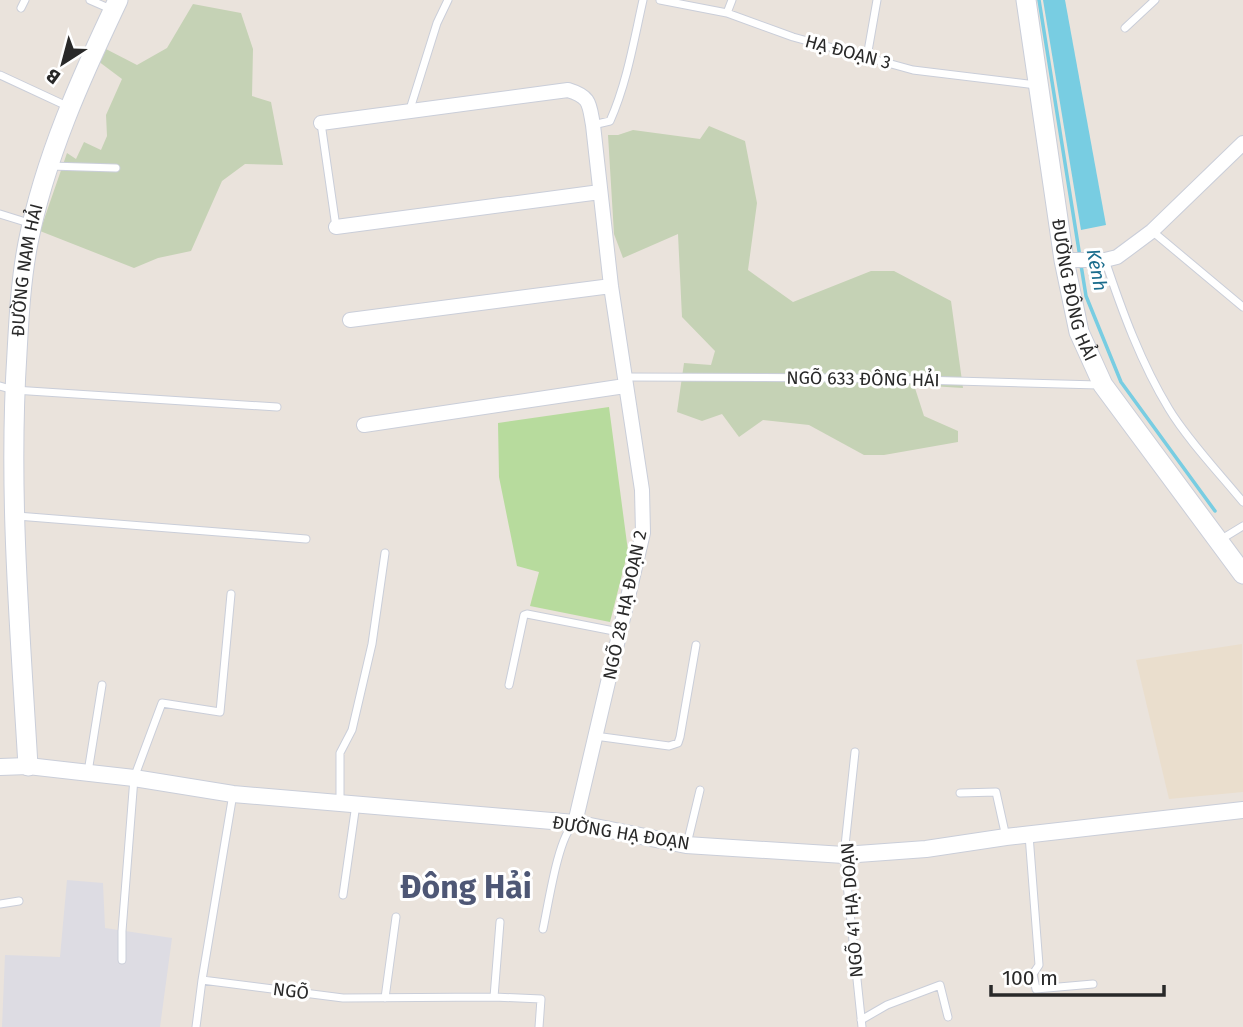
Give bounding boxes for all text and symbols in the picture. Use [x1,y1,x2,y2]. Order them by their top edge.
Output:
north arrow [28,28,98,98]
street label: HẠ ĐOẠN 3 [803,30,893,74]
text: B [42,63,65,89]
street label: ĐƯỜNG NAM HẢI [7,201,48,337]
street label: ĐƯỜNG ĐÔNG HẢI [1047,217,1102,364]
water label: Kênh [1082,247,1112,293]
street label: NGÕ 633 ĐÔNG HẢI [786,366,940,391]
street label: NGÕ 28 HẠ ĐOẠN 2 [597,528,652,682]
street label: ĐƯỜNG HẠ ĐOẠN [551,811,691,855]
street label: NGÕ 41 HẠ DOẠN [835,842,868,979]
district label: Đông Hải [400,868,532,906]
scale bar [991,954,1164,998]
text: 100 m [1002,965,1058,991]
street label: NGÕ [272,977,310,1004]

